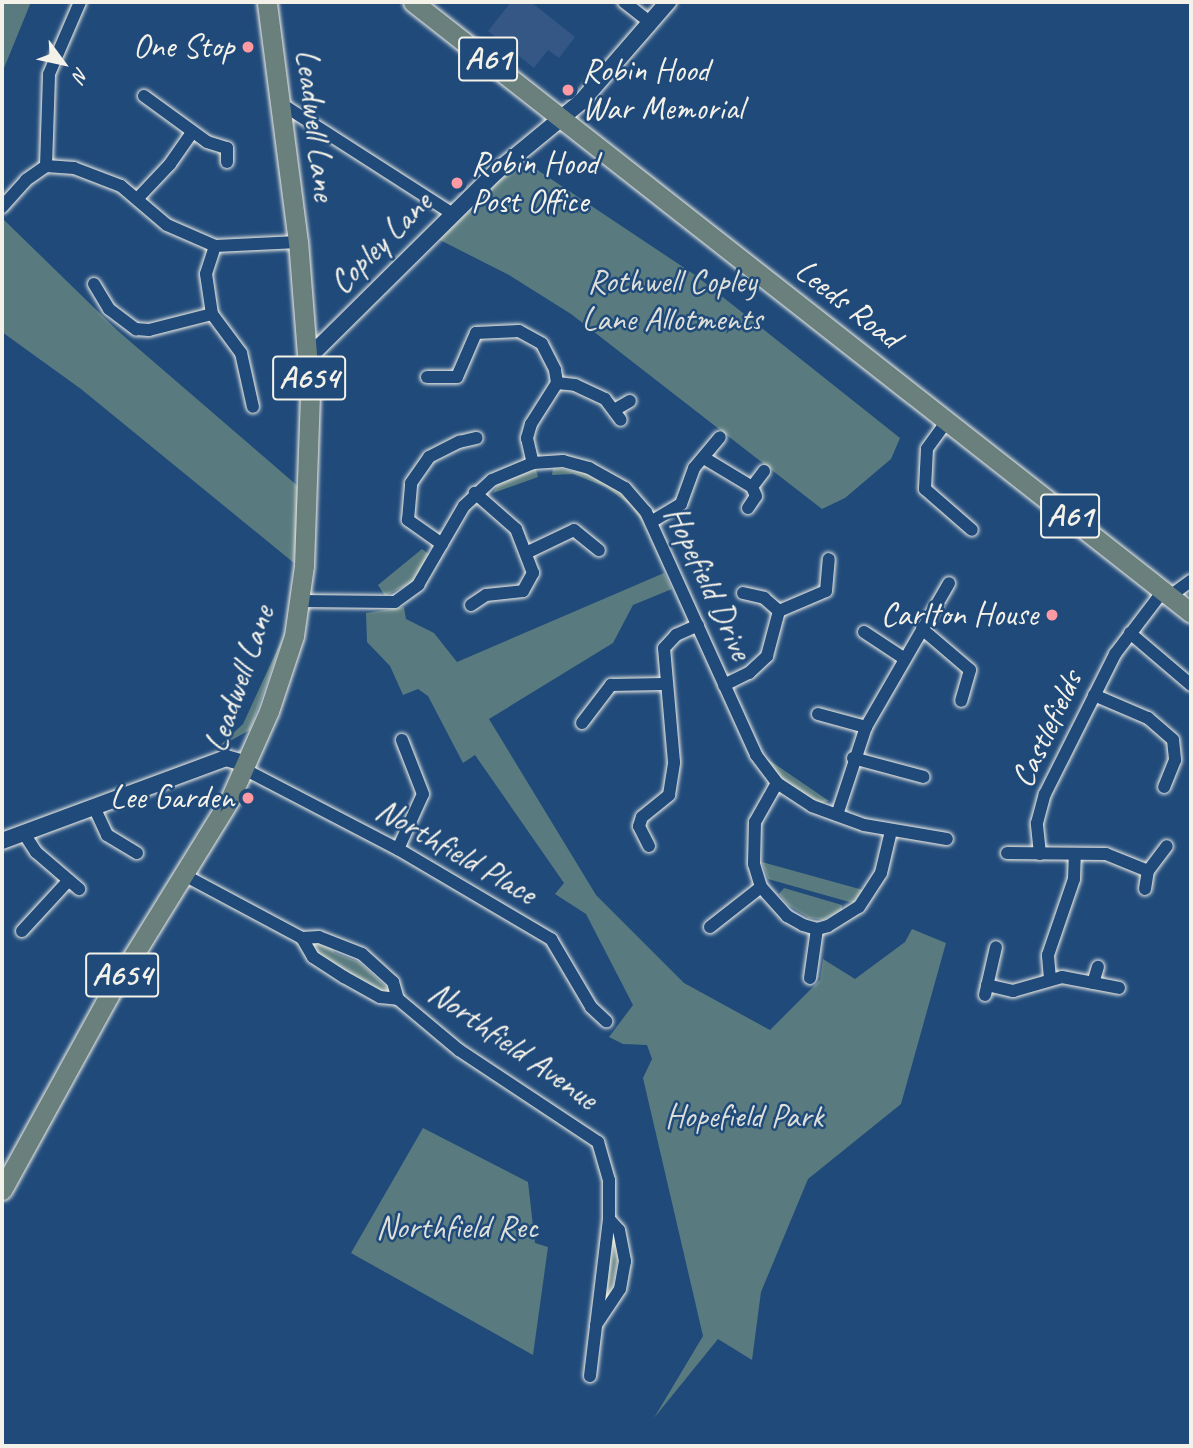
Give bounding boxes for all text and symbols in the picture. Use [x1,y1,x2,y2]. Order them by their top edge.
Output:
place label: One Stop [132,27,234,67]
north arrow [28,28,98,98]
road number: A61 [456,31,520,88]
marker: One Stop [240,39,256,55]
street label: Leadwell Lane [286,47,344,203]
place label: Robin Hood War Memorial [582,51,743,129]
text: N [67,63,94,86]
marker: Robin Hood War Memorial [560,82,576,98]
place label: Robin Hood Post Office [471,144,598,222]
marker: Robin Hood Post Office [449,175,465,191]
street label: Copley Lane [321,183,441,303]
street label: Leeds Road [787,251,909,357]
park label: Rothwell Copley Lane Allotments [583,262,761,340]
road number: A654 [270,350,348,406]
road number: A61 [1038,488,1102,544]
street label: Hopefield Drive [655,500,761,666]
place label: Carlton House [881,595,1038,635]
street label: Leadwell Lane [197,601,283,757]
marker: Carlton House [1044,607,1060,623]
street label: Castlefields [1003,664,1091,794]
place label: Lee Garden [110,778,234,818]
marker: Lee Garden [240,790,256,806]
street label: Northfield Place [368,790,544,914]
road number: A654 [83,946,160,1004]
street label: Northfield Avenue [421,973,605,1119]
park label: Hopefield Park [665,1097,823,1137]
park label: Northfield Rec [376,1208,538,1248]

